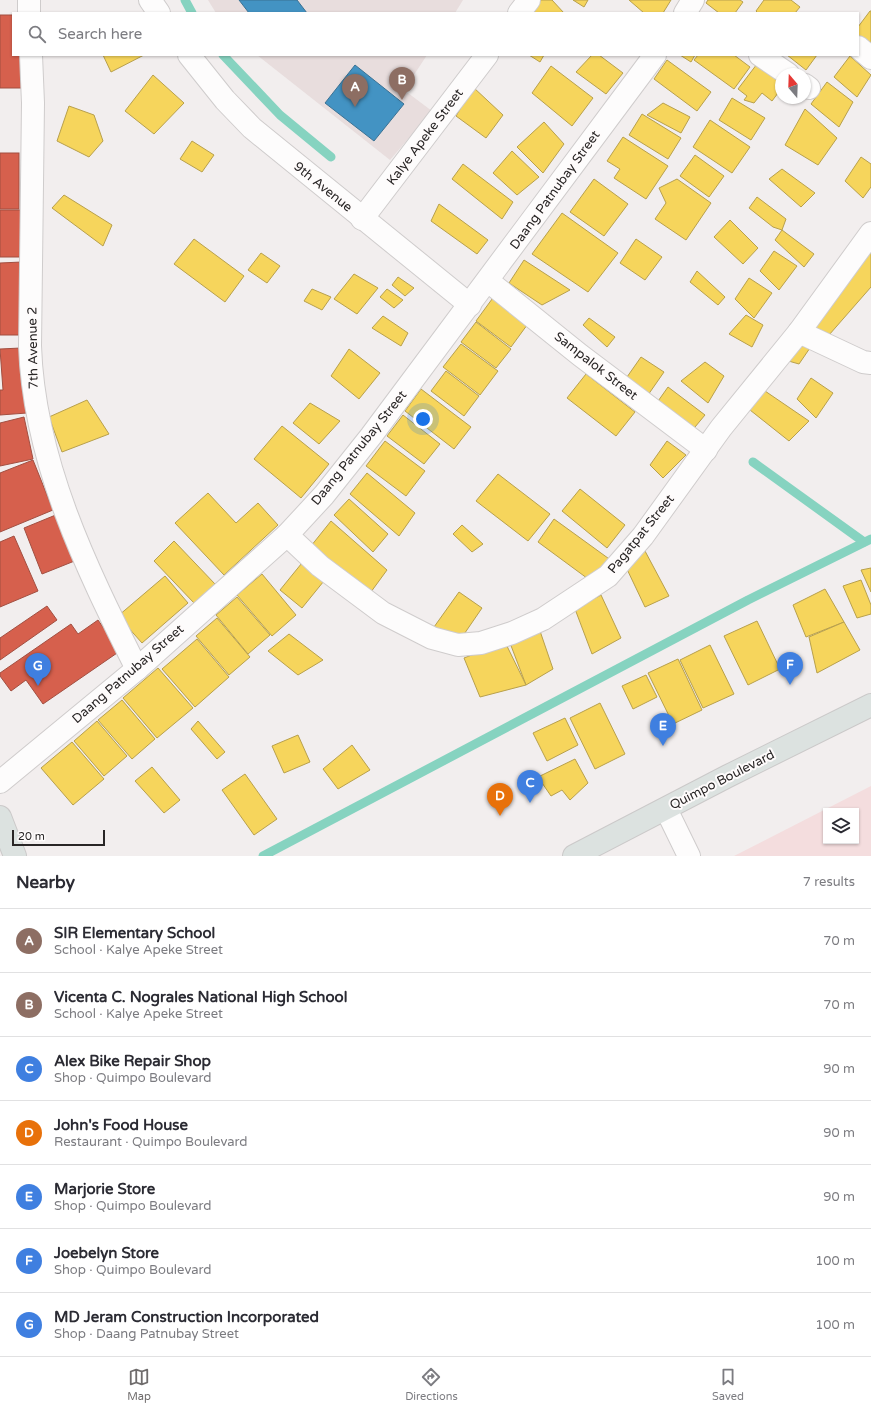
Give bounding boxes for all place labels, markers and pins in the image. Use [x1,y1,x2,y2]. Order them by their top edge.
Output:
pin: B [389,67,415,100]
pin: A [342,74,368,107]
pin: F [777,652,803,685]
pin: G [25,653,51,686]
pin: E [650,713,676,746]
pin: C [517,770,543,803]
pin: D [487,783,513,816]

